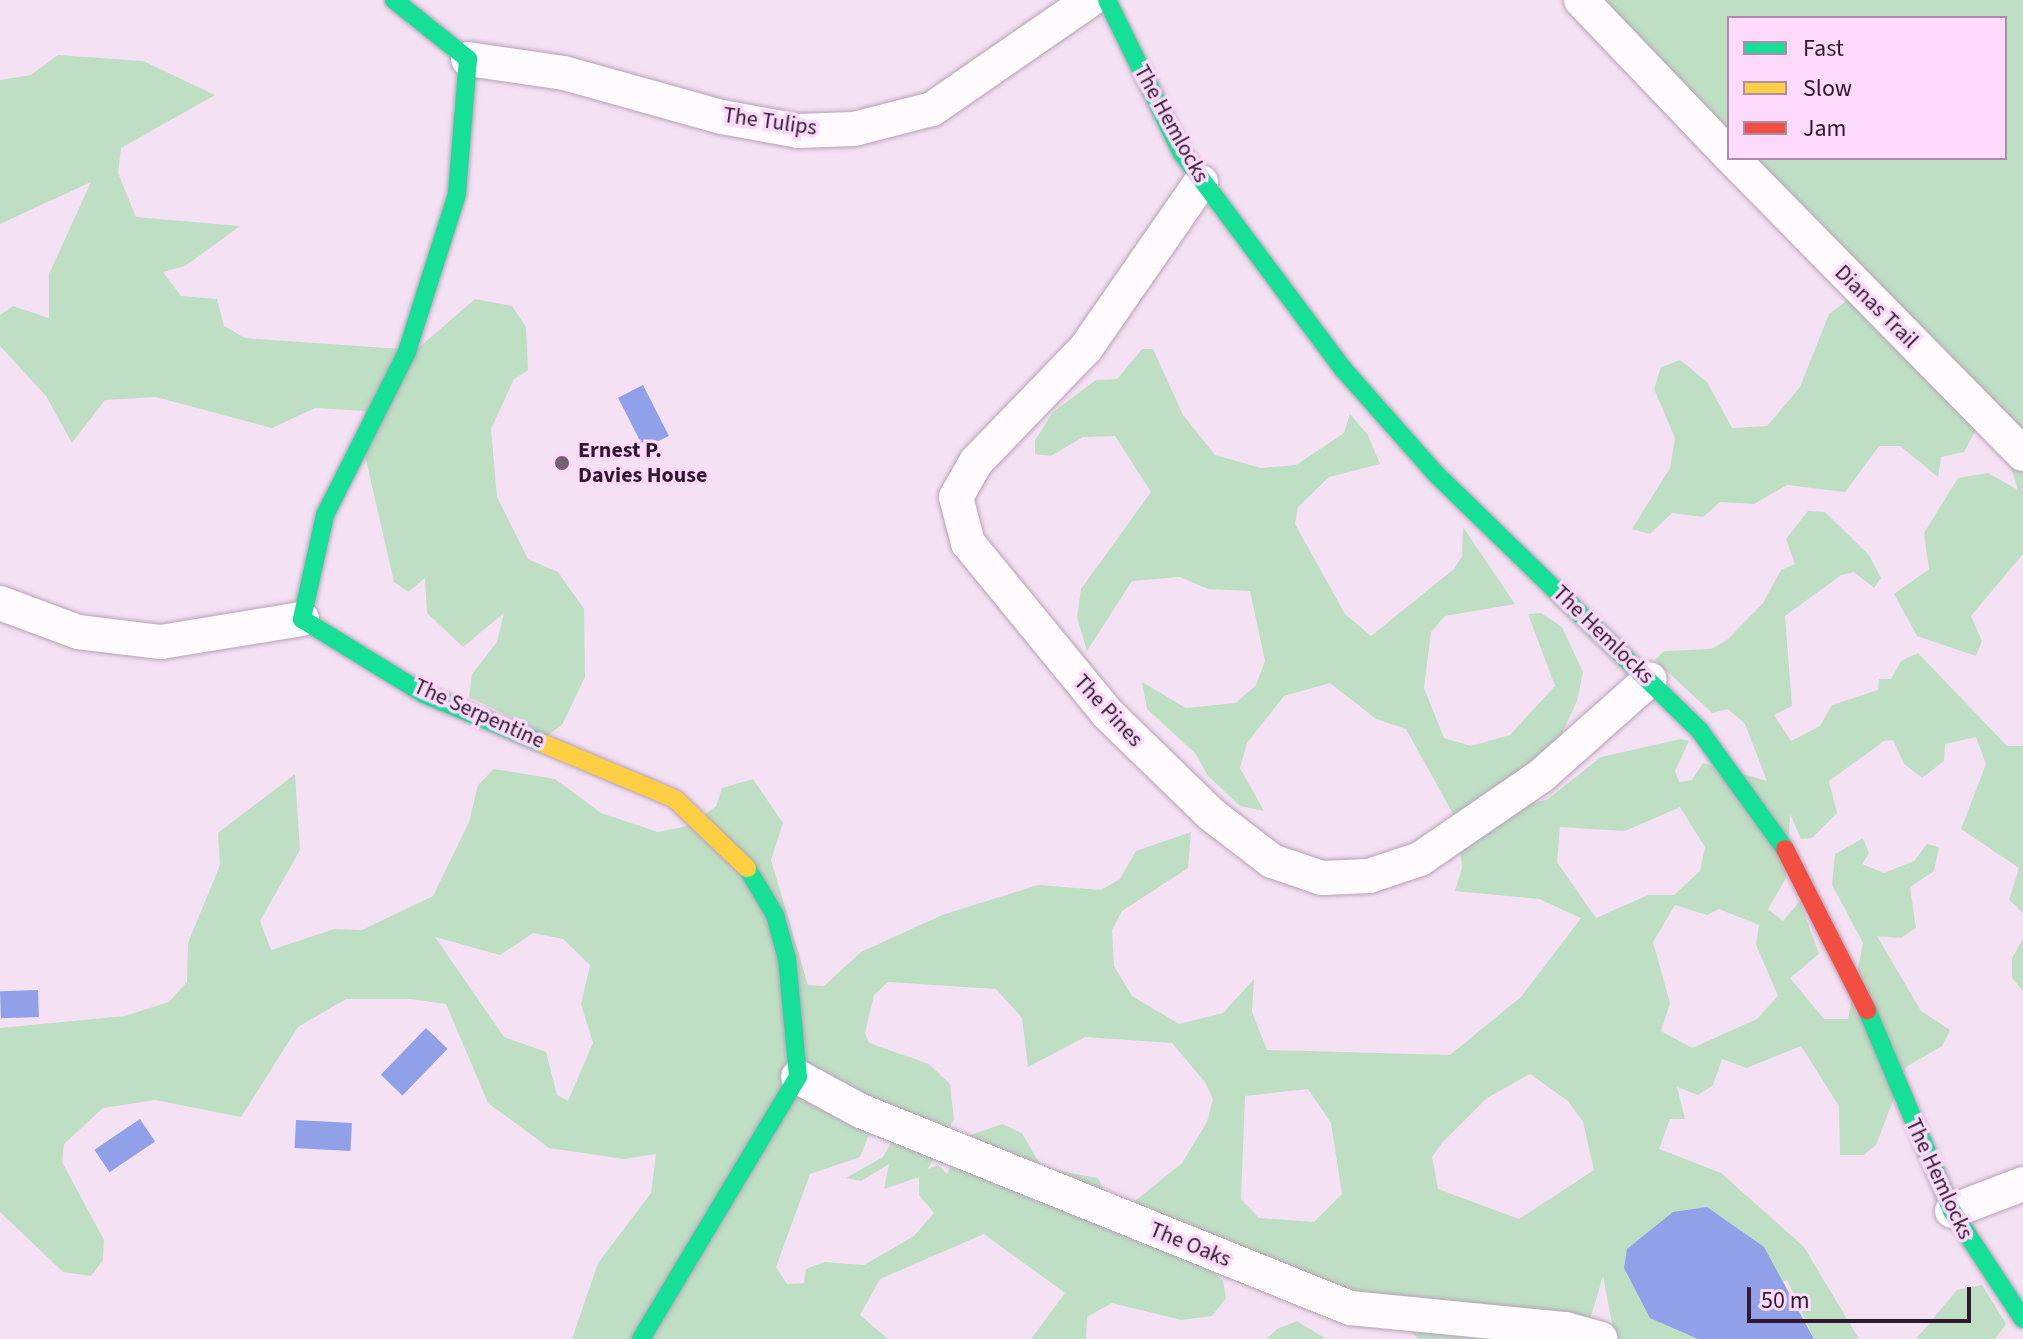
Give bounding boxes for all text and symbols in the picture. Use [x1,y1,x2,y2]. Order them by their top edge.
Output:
legend [1727,16,2007,160]
text: Fast [1803,31,1844,66]
street label: The Hemlocks [1128,61,1214,187]
text: Slow [1803,71,1852,106]
street label: The Tulips [722,102,818,142]
text: Jam [1803,111,1847,146]
street label: Dianas Trail [1829,260,1923,354]
place label: Ernest P. Davies House [578,437,707,488]
marker: Ernest P. Davies House [553,454,571,472]
street label: The Hemlocks [1547,580,1659,690]
street label: The Pines [1068,669,1148,753]
street label: The Serpentine [410,673,548,755]
street label: The Hemlocks [1900,1114,1978,1244]
street label: The Oaks [1146,1217,1234,1273]
scale bar [1751,1271,1975,1321]
text: 50 m [1761,1283,1810,1318]

